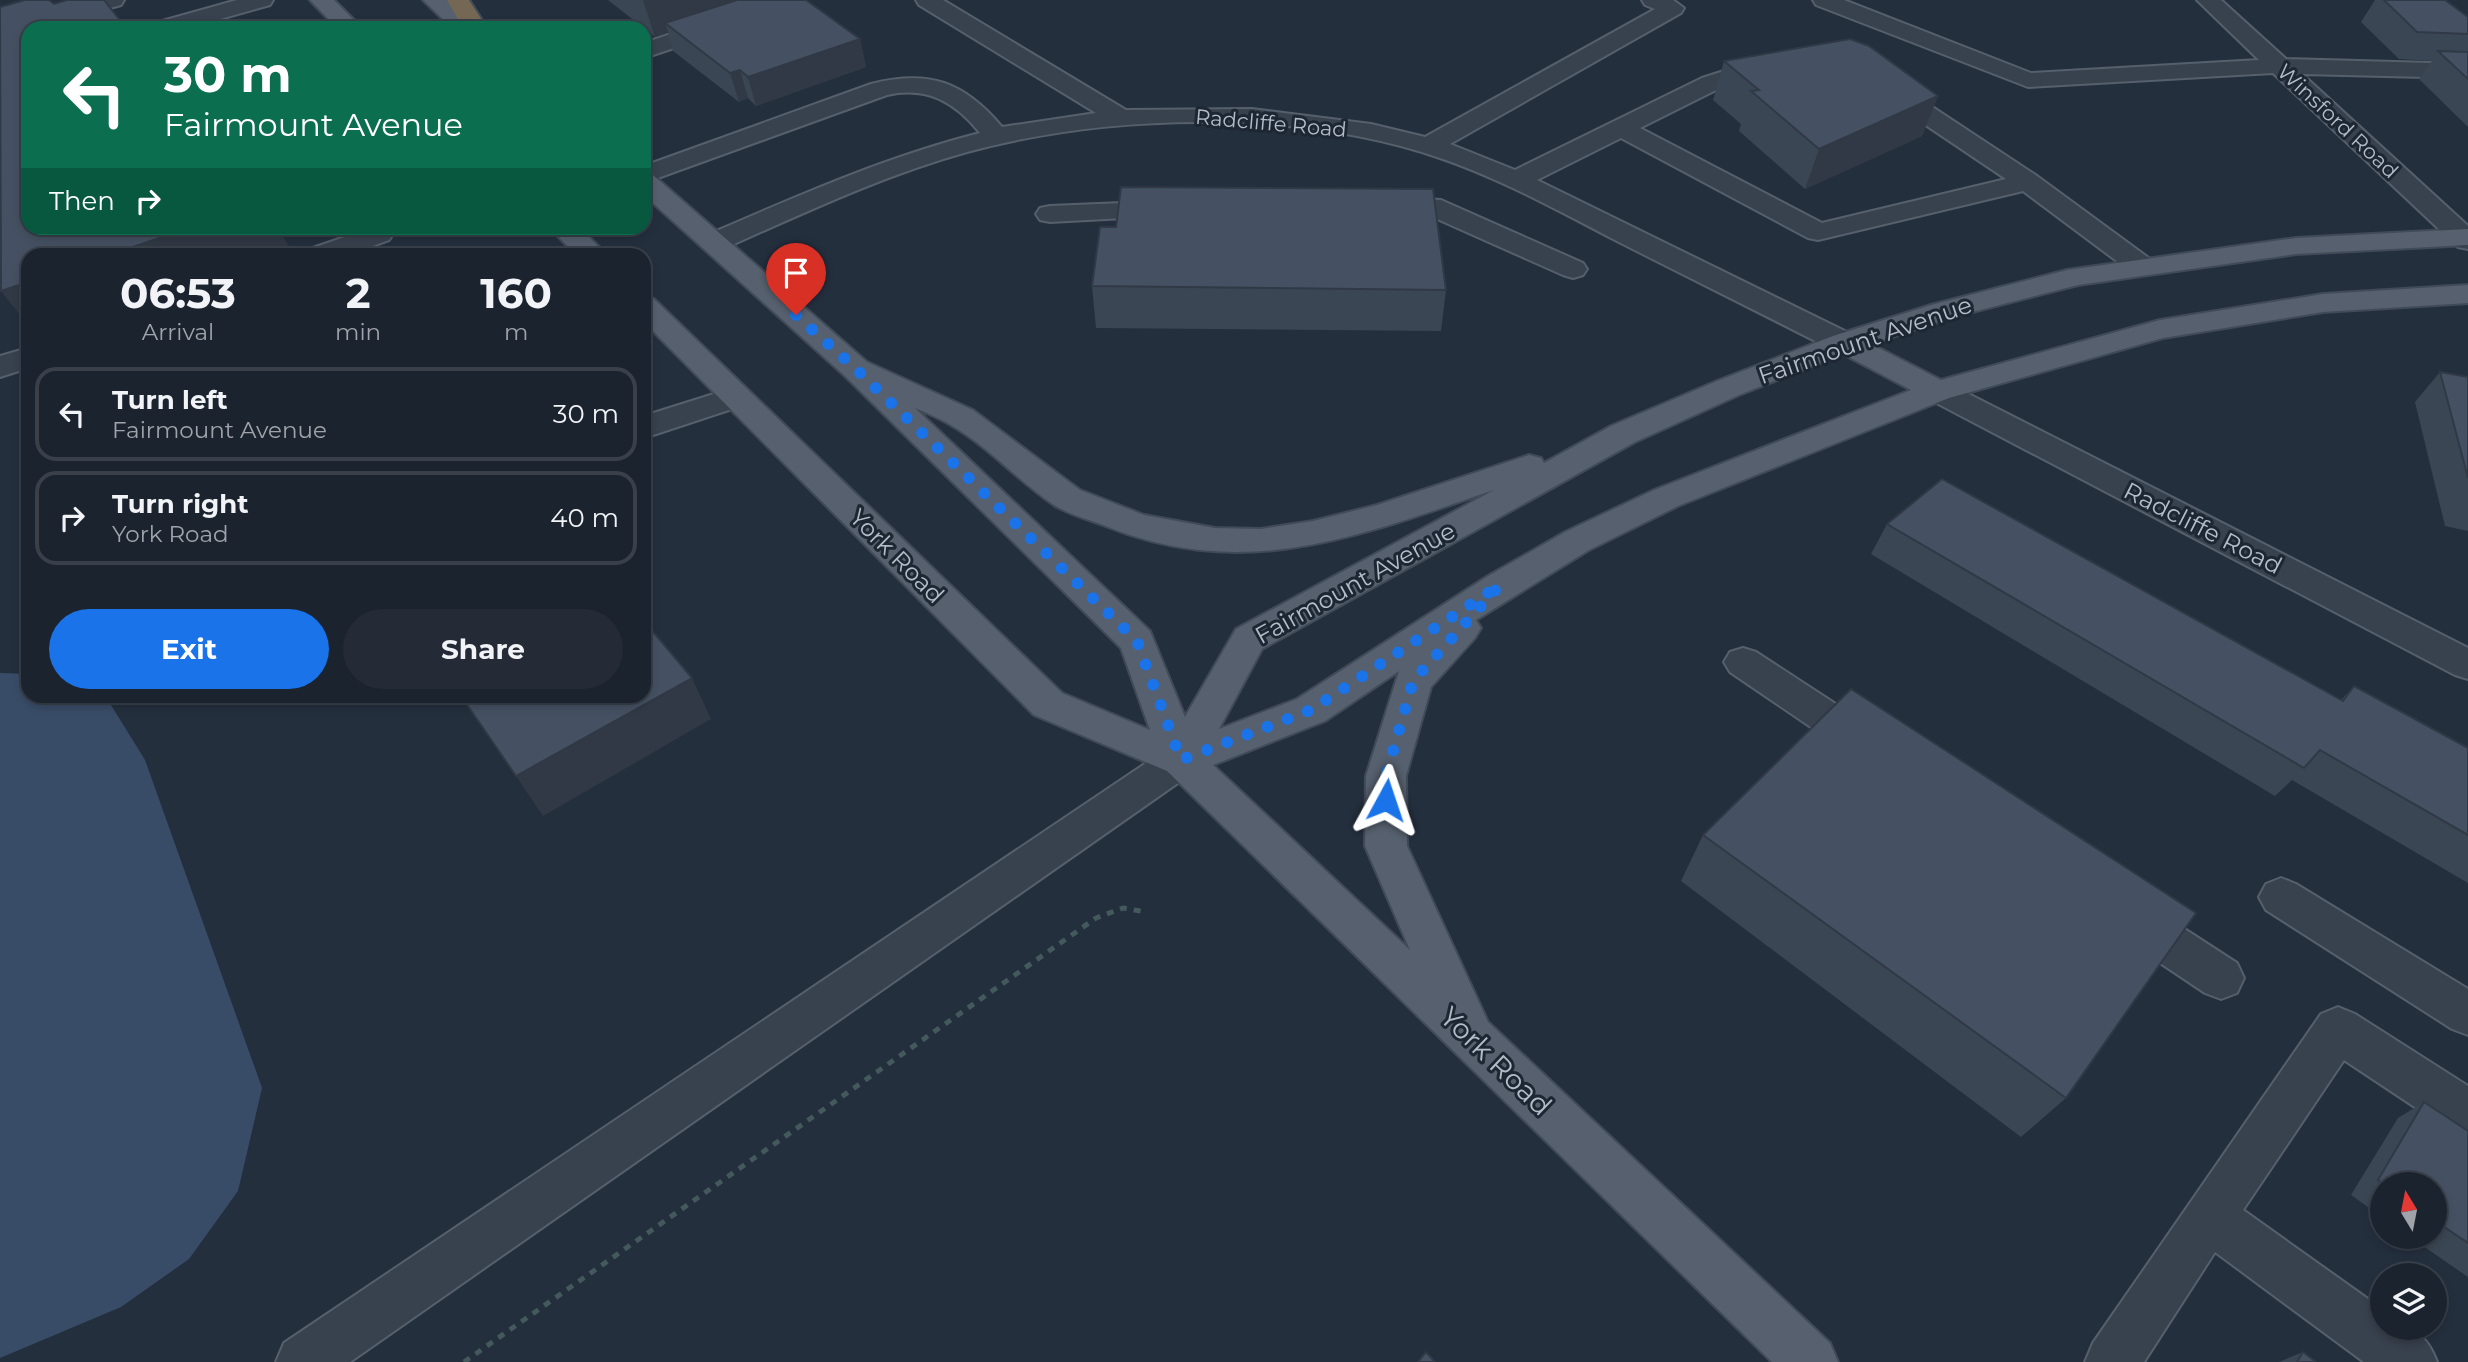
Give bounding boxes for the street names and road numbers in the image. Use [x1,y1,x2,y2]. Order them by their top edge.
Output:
street label: Winsford Road [2272,59,2404,183]
street label: Radcliffe Road [1194,104,1348,142]
street label: Fairmount Avenue [1754,290,1976,390]
street label: Radcliffe Road [2119,476,2287,580]
street label: York Road [844,503,950,609]
street label: Fairmount Avenue [1250,516,1460,650]
street label: York Road [1433,999,1559,1123]

